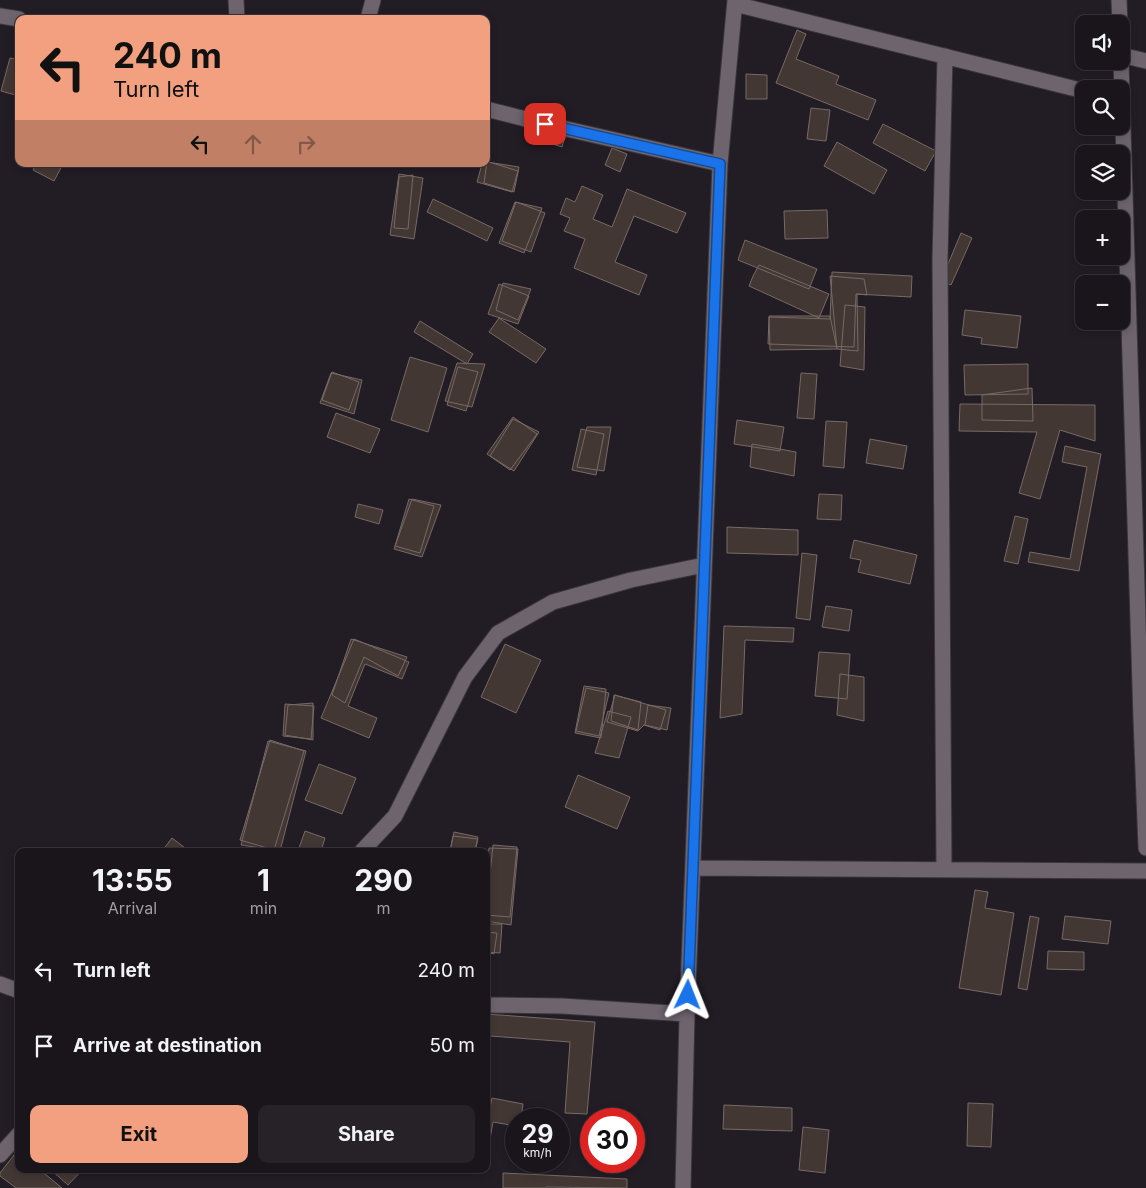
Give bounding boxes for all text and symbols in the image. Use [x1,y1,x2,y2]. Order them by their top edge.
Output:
map controls [1075,15,1130,330]
button: sound [1075,15,1130,70]
text: 240 m [113,34,222,76]
icon: left [30,35,95,100]
text: Turn left [113,76,199,102]
button: search [1075,80,1130,135]
pin [524,103,566,145]
icon: arrive [531,110,559,138]
icon: left [186,130,214,158]
icon: ahead [239,130,267,158]
icon: right [292,130,320,158]
button: layers [1075,145,1130,200]
button: + [1075,210,1130,265]
button: − [1075,275,1130,330]
text: 13:55 [92,862,173,898]
text: 1 [257,862,270,898]
text: 290 [354,862,413,898]
text: Arrival [108,898,157,918]
text: min [250,898,277,918]
text: m [377,898,391,918]
icon: left [30,957,58,985]
text: Turn left [73,959,151,982]
text: 240 m [417,959,475,982]
position arrow [661,968,713,1020]
icon: arrive [30,1032,58,1060]
text: Arrive at destination [73,1034,262,1057]
text: 50 m [429,1034,475,1057]
button: Exit [30,1105,248,1163]
button: Share [258,1105,475,1163]
speed limit sign: 30 [580,1108,645,1173]
text: 29 [522,1119,553,1149]
text: km/h [523,1145,552,1160]

